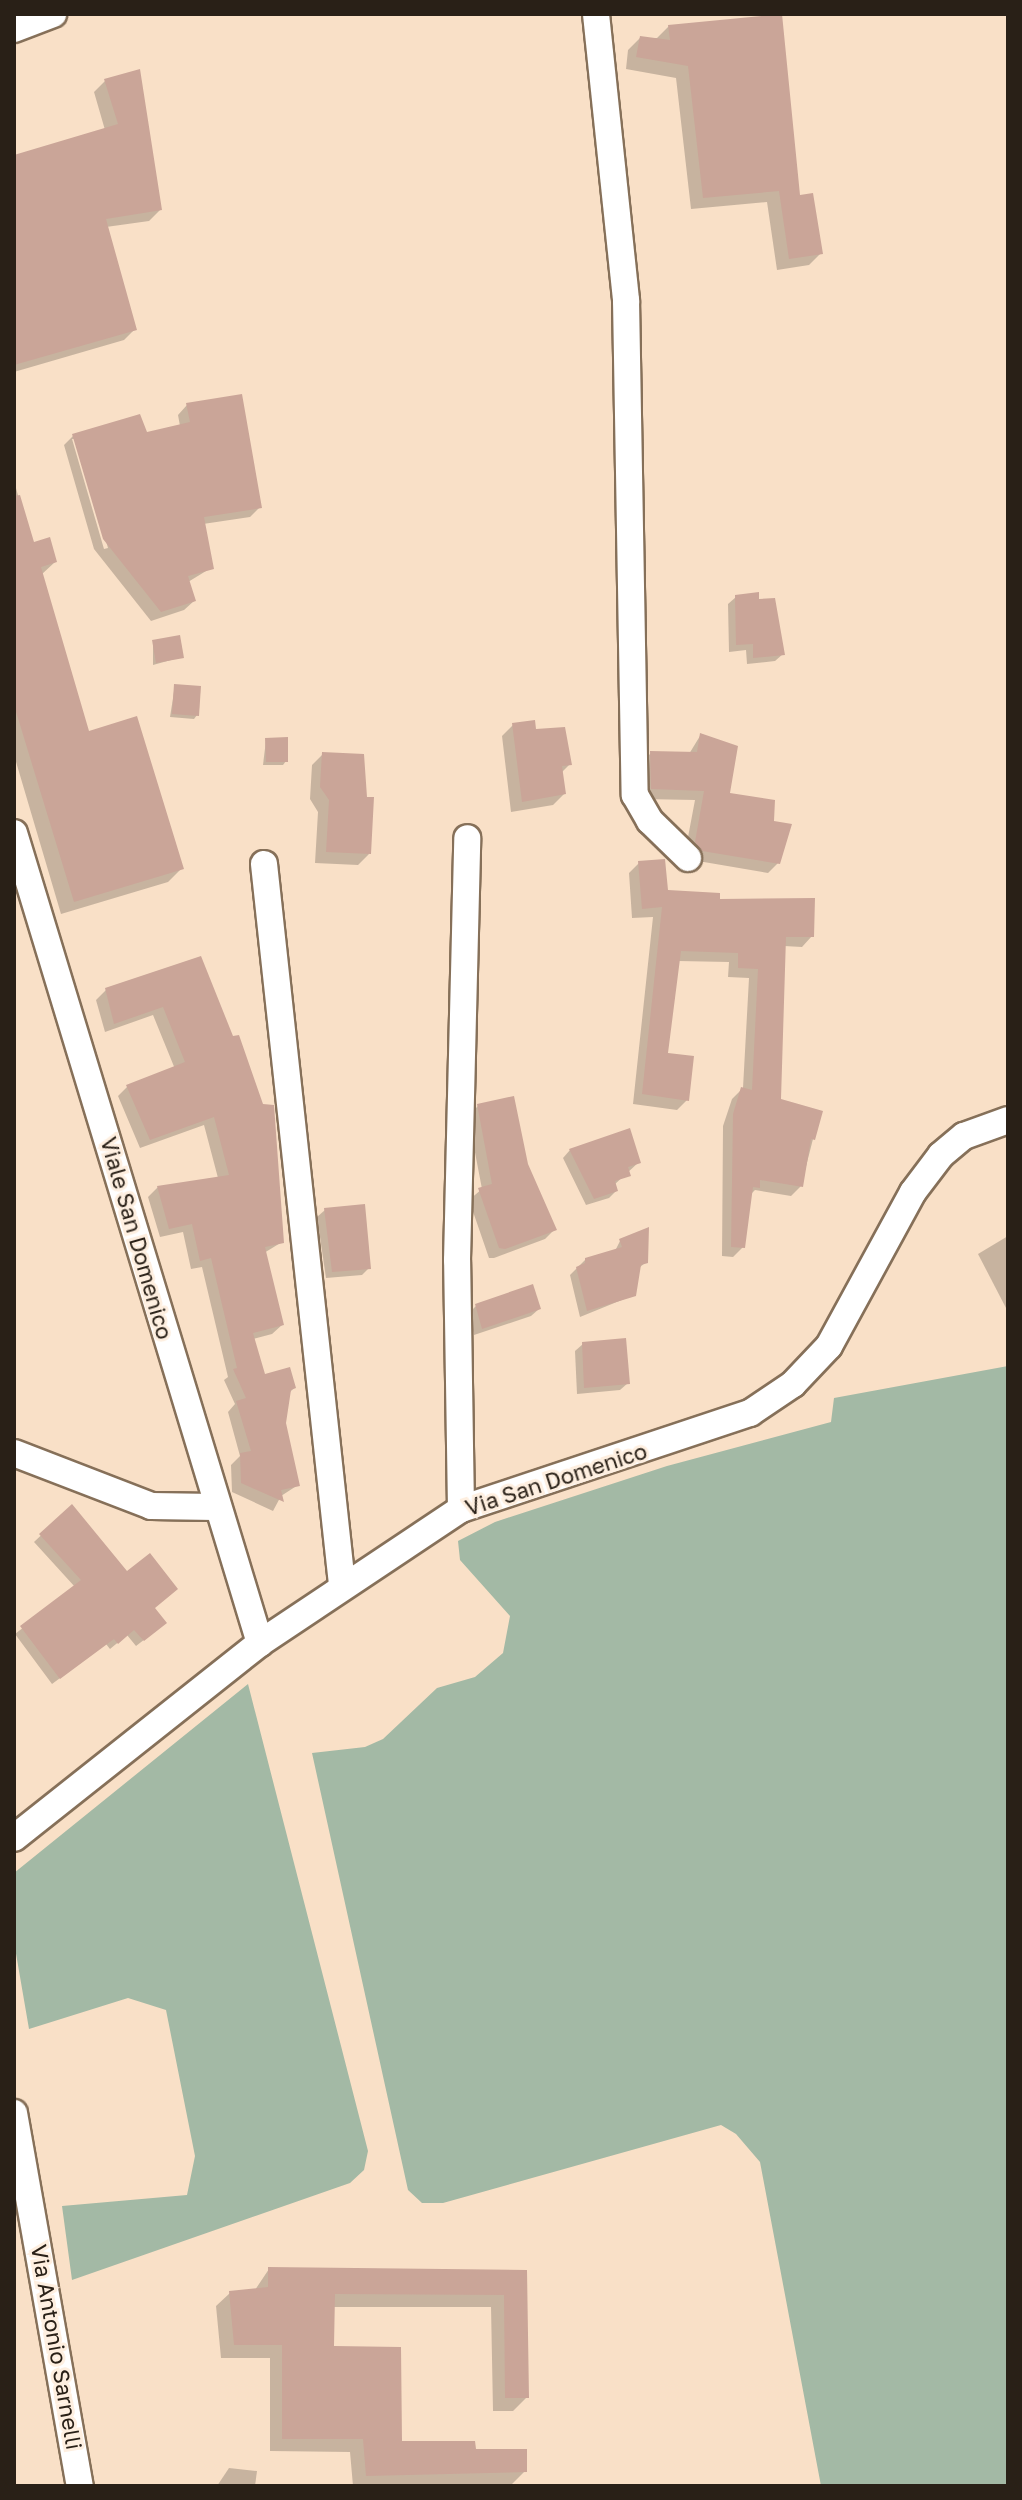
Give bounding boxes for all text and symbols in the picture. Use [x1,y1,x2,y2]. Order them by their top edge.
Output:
street label: Viale San Domenico [95,1134,179,1342]
street label: Via San Domenico [462,1437,650,1521]
street label: Via Antonio Sarnelli [26,2242,88,2452]

